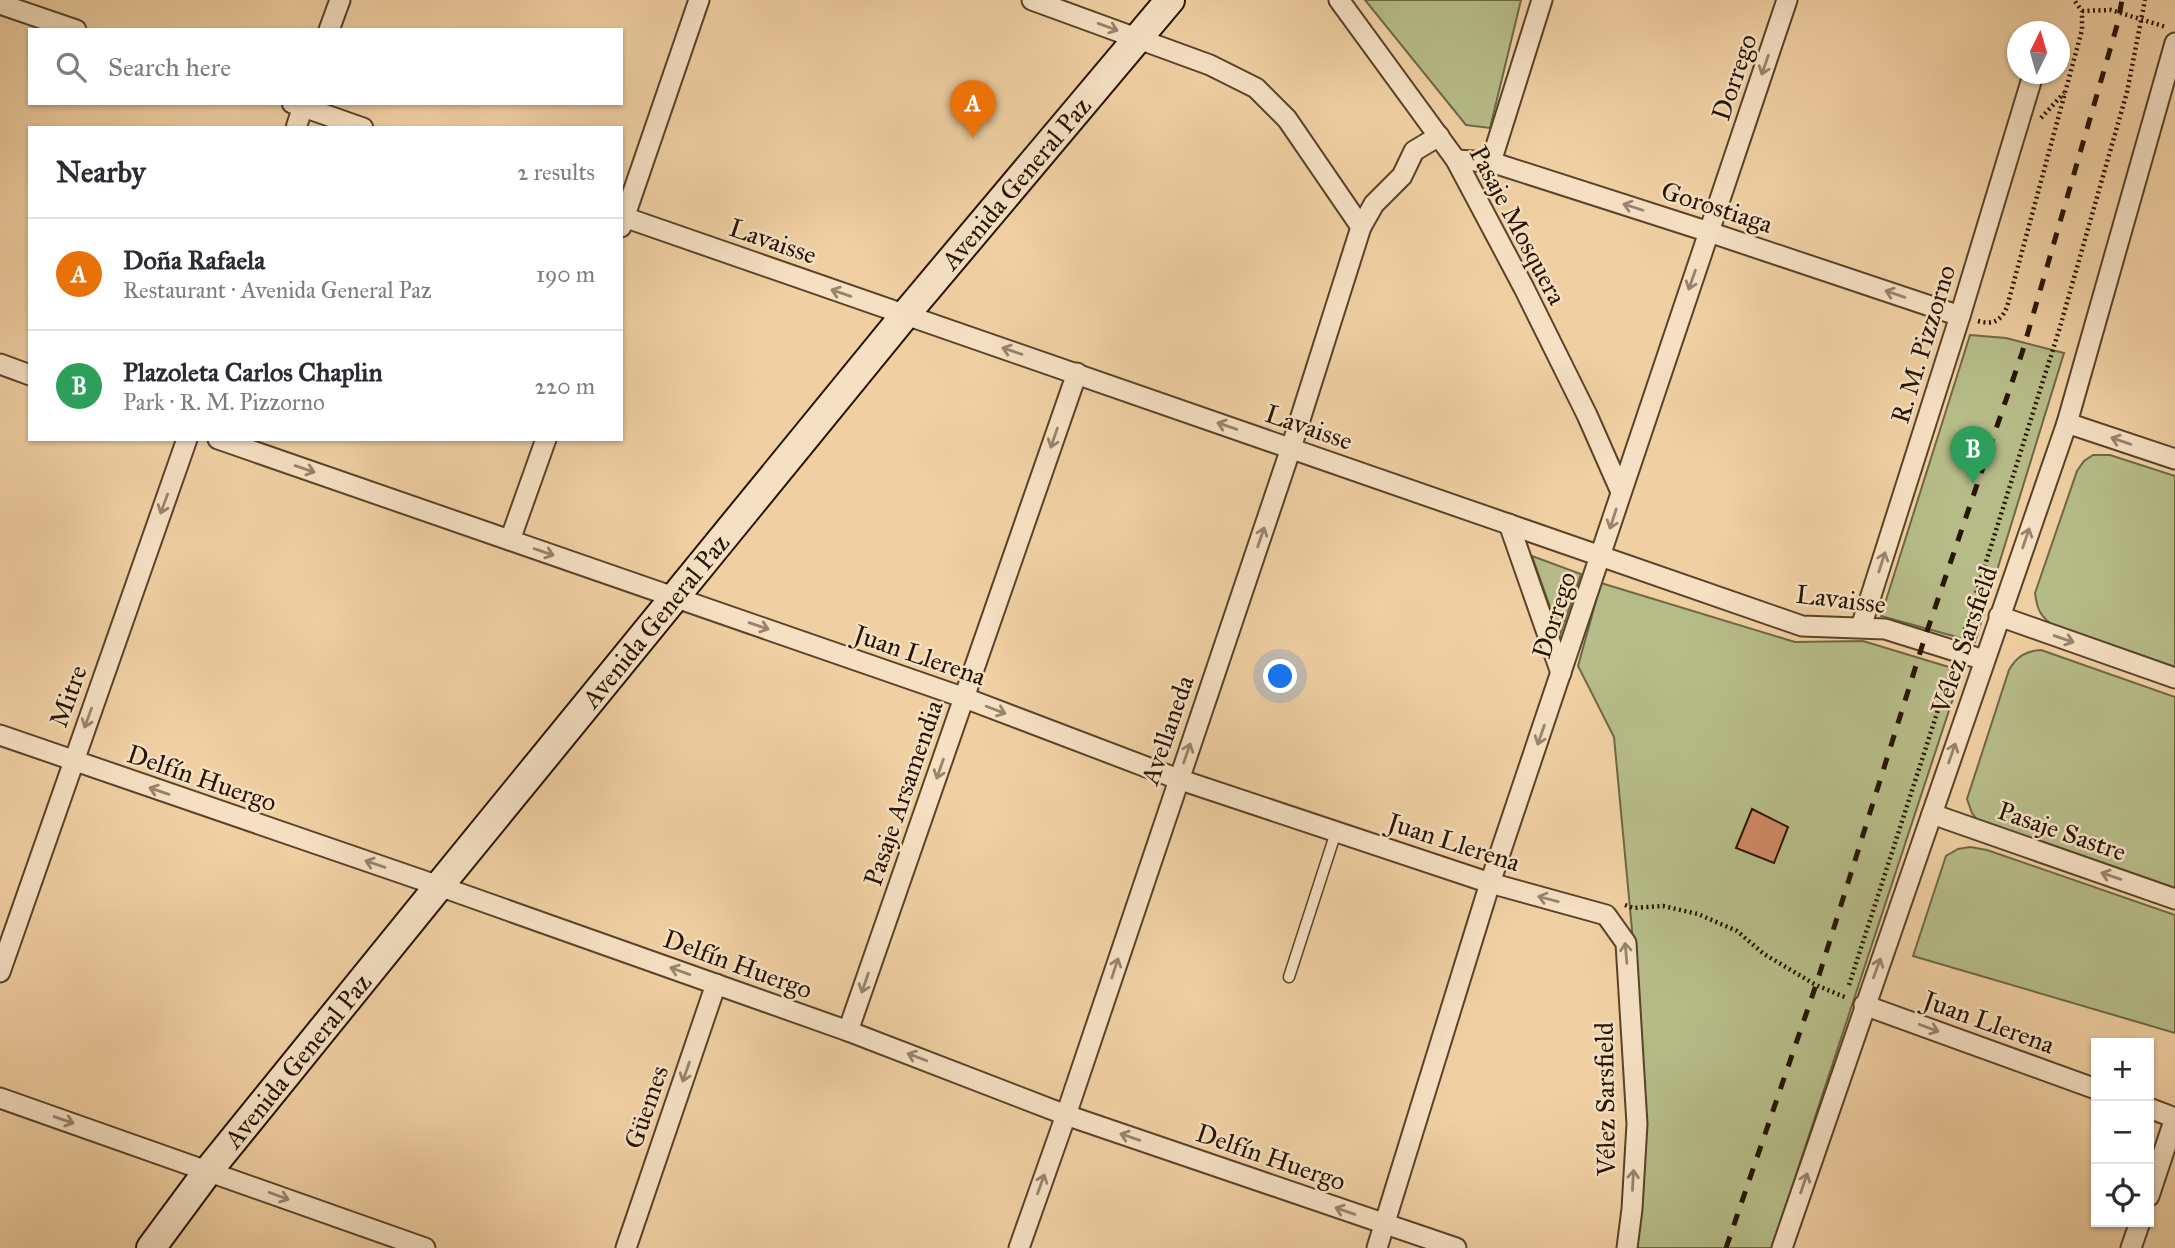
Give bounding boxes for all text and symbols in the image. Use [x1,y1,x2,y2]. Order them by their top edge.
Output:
one-way arrow [1097,21,1119,34]
north arrow [2007,21,2070,84]
search box [28,28,623,105]
street label: Dorrego [1704,30,1764,124]
icon: search [52,48,90,86]
text: Search here [108,51,231,83]
one-way arrow [1758,53,1770,75]
pin: A [950,80,996,138]
street label: Avenida General Paz [935,90,1097,276]
street label: Pasaje Mosquera [1463,140,1573,310]
text: Nearby [56,154,146,190]
text: 2 results [517,158,595,186]
street label: Gorostiaga [1657,174,1777,240]
one-way arrow [1622,200,1644,212]
street label: Lavaisse [725,211,821,271]
text: Doña Rafaela [123,244,265,276]
text: A [71,260,87,288]
text: 190 m [536,260,595,288]
street label: R. M. Pizzorno [1884,261,1962,427]
one-way arrow [1685,269,1698,291]
text: Restaurant · Avenida General Paz [123,276,432,304]
one-way arrow [830,286,852,298]
one-way arrow [1885,287,1907,300]
one-way arrow [1001,344,1023,356]
text: Plazoleta Carlos Chaplin [123,356,383,388]
text: B [71,372,87,400]
text: 220 m [535,372,595,400]
text: Park · R. M. Pizzorno [123,388,325,416]
street label: Lavaisse [1261,397,1357,457]
one-way arrow [1216,419,1238,431]
one-way arrow [1047,426,1059,448]
pin: B [1950,426,1996,484]
one-way arrow [2110,434,2132,446]
one-way arrow [294,464,316,476]
one-way arrow [157,492,169,514]
one-way arrow [1605,508,1618,530]
street label: Avenida General Paz [574,527,736,715]
one-way arrow [1255,527,1268,549]
one-way arrow [2021,528,2033,550]
one-way arrow [532,547,554,559]
one-way arrow [1876,551,1889,573]
street label: Vélez Sarsfield [1924,562,2004,719]
street label: Dorrego [1525,568,1583,662]
street label: Lavaisse [1794,578,1888,620]
street label: Juan Llerena [847,617,990,692]
one-way arrow [747,621,769,633]
one-way arrow [2052,634,2074,646]
your location [1263,659,1297,693]
street label: Mitre [42,661,94,731]
street label: Avellaneda [1133,671,1201,790]
street label: Pasaje Arsamendia [856,696,950,890]
one-way arrow [985,704,1007,717]
one-way arrow [81,707,94,729]
one-way arrow [1534,724,1547,746]
street label: Delfín Huergo [123,737,281,819]
one-way arrow [1182,742,1194,764]
one-way arrow [1947,743,1960,765]
one-way arrow [933,757,945,779]
one-way arrow [149,784,171,796]
street label: Pasaje Sastre [1994,794,2131,868]
street label: Juan Llerena [1381,805,1524,878]
one-way arrow [364,857,386,869]
one-way arrow [2100,869,2122,881]
one-way arrow [1537,892,1560,905]
street label: Delfín Huergo [659,922,817,1006]
one-way arrow [1619,942,1632,965]
one-way arrow [1110,958,1122,980]
one-way arrow [1872,958,1884,980]
one-way arrow [670,964,692,976]
street label: Avenida General Paz [217,967,378,1155]
one-way arrow [858,972,870,994]
street label: Juan Llerena [1916,983,2059,1060]
street label: Vélez Sarsfield [1588,1022,1622,1177]
one-way arrow [1917,1023,1939,1035]
map controls [2091,1038,2154,1227]
button: + [2091,1038,2154,1101]
one-way arrow [907,1050,928,1063]
one-way arrow [679,1060,691,1082]
street label: Güemes [617,1061,675,1153]
button: − [2091,1101,2154,1164]
one-way arrow [53,1115,75,1127]
street label: Delfín Huergo [1192,1116,1350,1198]
one-way arrow [1120,1130,1142,1142]
button: locate [2091,1164,2154,1227]
one-way arrow [1627,1169,1640,1192]
one-way arrow [1036,1173,1048,1195]
one-way arrow [1799,1173,1811,1195]
one-way arrow [267,1191,289,1203]
one-way arrow [1335,1204,1357,1216]

